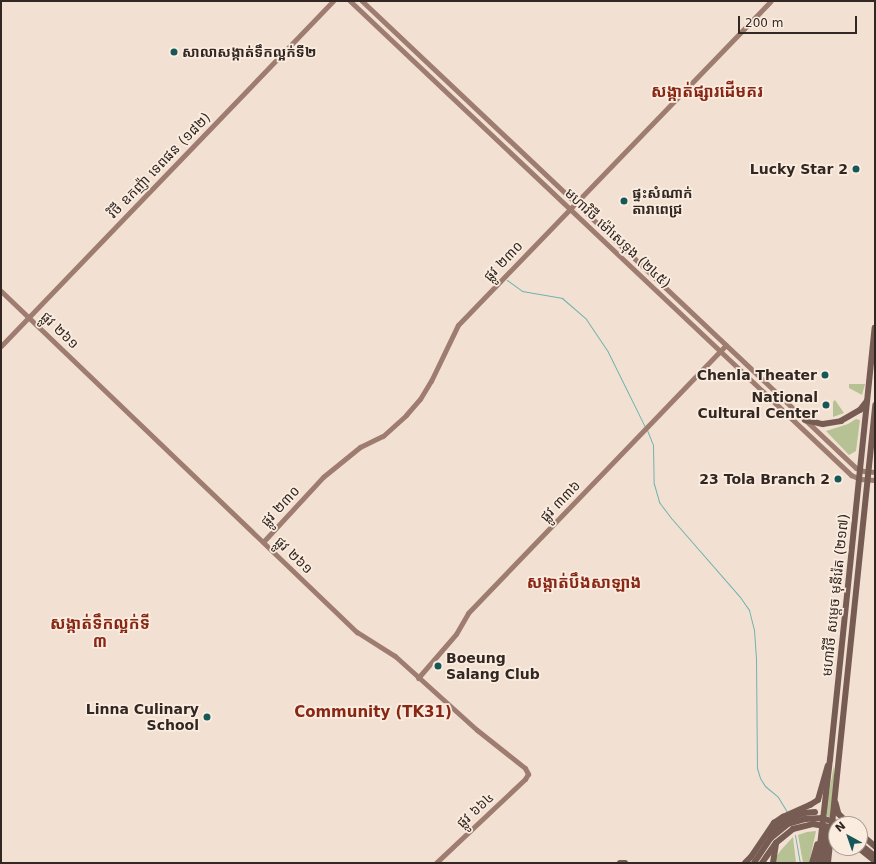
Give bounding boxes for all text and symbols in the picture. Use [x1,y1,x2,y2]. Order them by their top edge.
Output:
scale bar [740,8,859,34]
text: 200 m [745,16,783,30]
place label: សាលាសង្កាត់ទឹកល្អក់ទី២ [182,44,316,60]
marker: សាលាសង្កាត់ទឹកល្អក់ទី២ [169,47,179,57]
district label: សង្កាត់ផ្សារដើមគរ [651,82,763,102]
street label: វិថី ឧកញ៉ា ទេពផន (១៨២) [104,109,214,221]
place label: Lucky Star 2 [750,161,848,177]
marker: Lucky Star 2 [851,164,861,174]
street label: មហាវិថី ម៉ៅសេទុង (២៤៥) [562,185,674,291]
place label: ផ្ទះសំណាក់ តារាពេជ្រ [632,185,693,218]
marker: ផ្ទះសំណាក់ តារាពេជ្រ [619,196,629,206]
street label: ផ្លូវ ២៣០ [480,237,526,285]
street label: ផ្លូវ ២៦១ [38,308,82,352]
place label: Chenla Theater [697,367,817,383]
marker: Chenla Theater [820,370,830,380]
place label: National Cultural Center [697,389,818,422]
marker: National Cultural Center [821,400,831,410]
place label: 23 Tola Branch 2 [699,471,830,487]
marker: 23 Tola Branch 2 [833,474,843,484]
street label: ផ្លូវ ៣៣៦ [536,477,584,525]
street label: ផ្លូវ ២៣០ [257,482,303,530]
street label: មហាវិថី សម្តេច មុនីរ៉េត (២១៧) [818,513,852,677]
street label: ផ្លូវ ២៦១ [272,533,316,577]
district label: សង្កាត់បឹងសាឡាង [527,573,641,593]
district label: សង្កាត់ទឹកល្អក់ទី ៣ [50,614,150,652]
place label: Boeung Salang Club [446,650,540,682]
marker: Boeung Salang Club [433,661,443,671]
place label: Linna Culinary School [86,701,199,734]
district label: Community (TK31) [294,704,452,722]
marker: Linna Culinary School [202,712,212,722]
street label: ផ្លូវ ៦៦៤ [453,789,497,831]
north arrow [828,816,868,856]
text: N [833,819,848,835]

